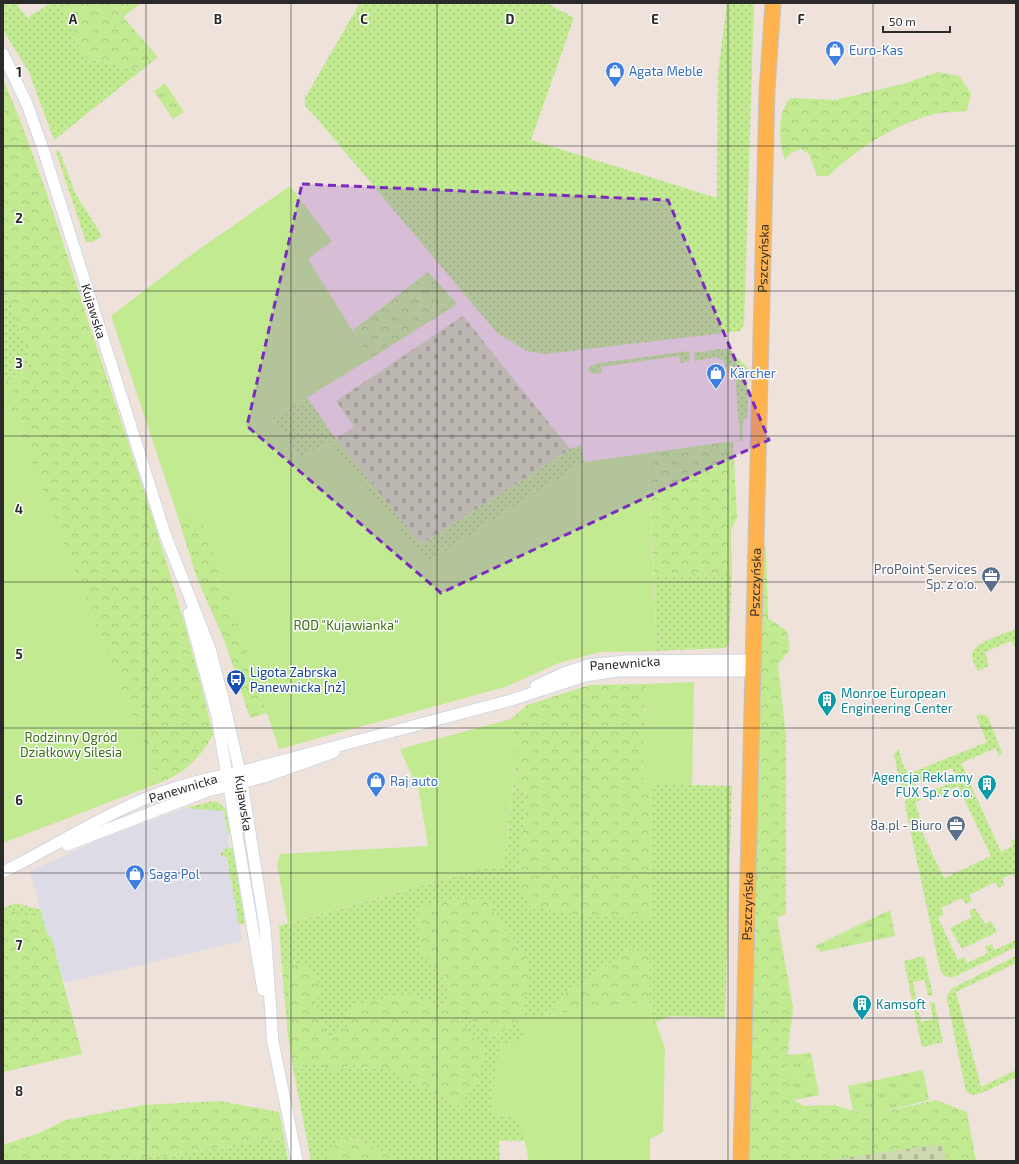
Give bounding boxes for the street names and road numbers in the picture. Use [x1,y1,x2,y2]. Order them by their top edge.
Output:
street label: Pszczyńska [754,224,772,293]
street label: Kujawska [78,282,110,340]
street label: Pszczyńska [746,548,764,617]
street label: Panewnicka [589,653,661,673]
street label: Panewnicka [147,770,219,806]
street label: Kujawska [232,774,256,832]
street label: Pszczyńska [738,872,756,941]

